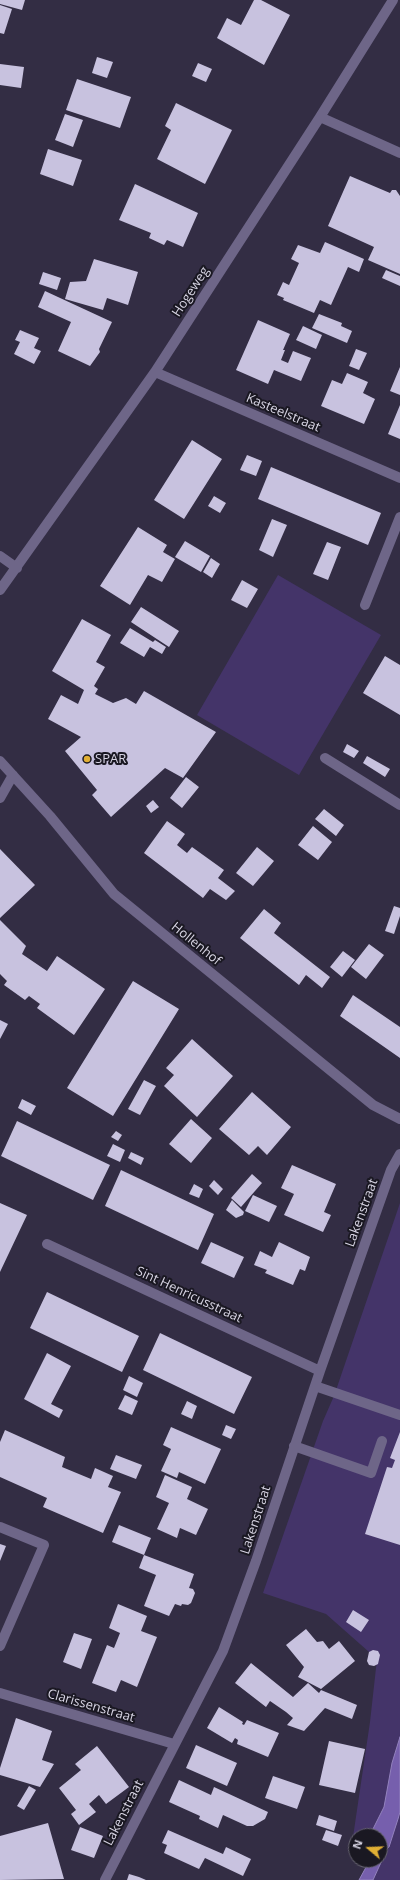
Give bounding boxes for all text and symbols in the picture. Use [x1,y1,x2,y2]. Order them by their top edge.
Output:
street label: Hogeweg [169,264,213,320]
street label: Kasteelstraat [244,390,322,436]
place label: SPAR [95,751,126,767]
marker: SPAR [82,754,92,764]
street label: Hollenhof [168,919,224,969]
street label: Lakenstraat [342,1177,382,1249]
street label: Sint Henricusstraat [133,1264,245,1326]
street label: Lakenstraat [238,1484,274,1556]
street label: Clarissenstraat [46,1686,136,1726]
street label: Lakenstraat [101,1778,147,1848]
north arrow [348,1828,388,1868]
text: N [349,1838,366,1851]

